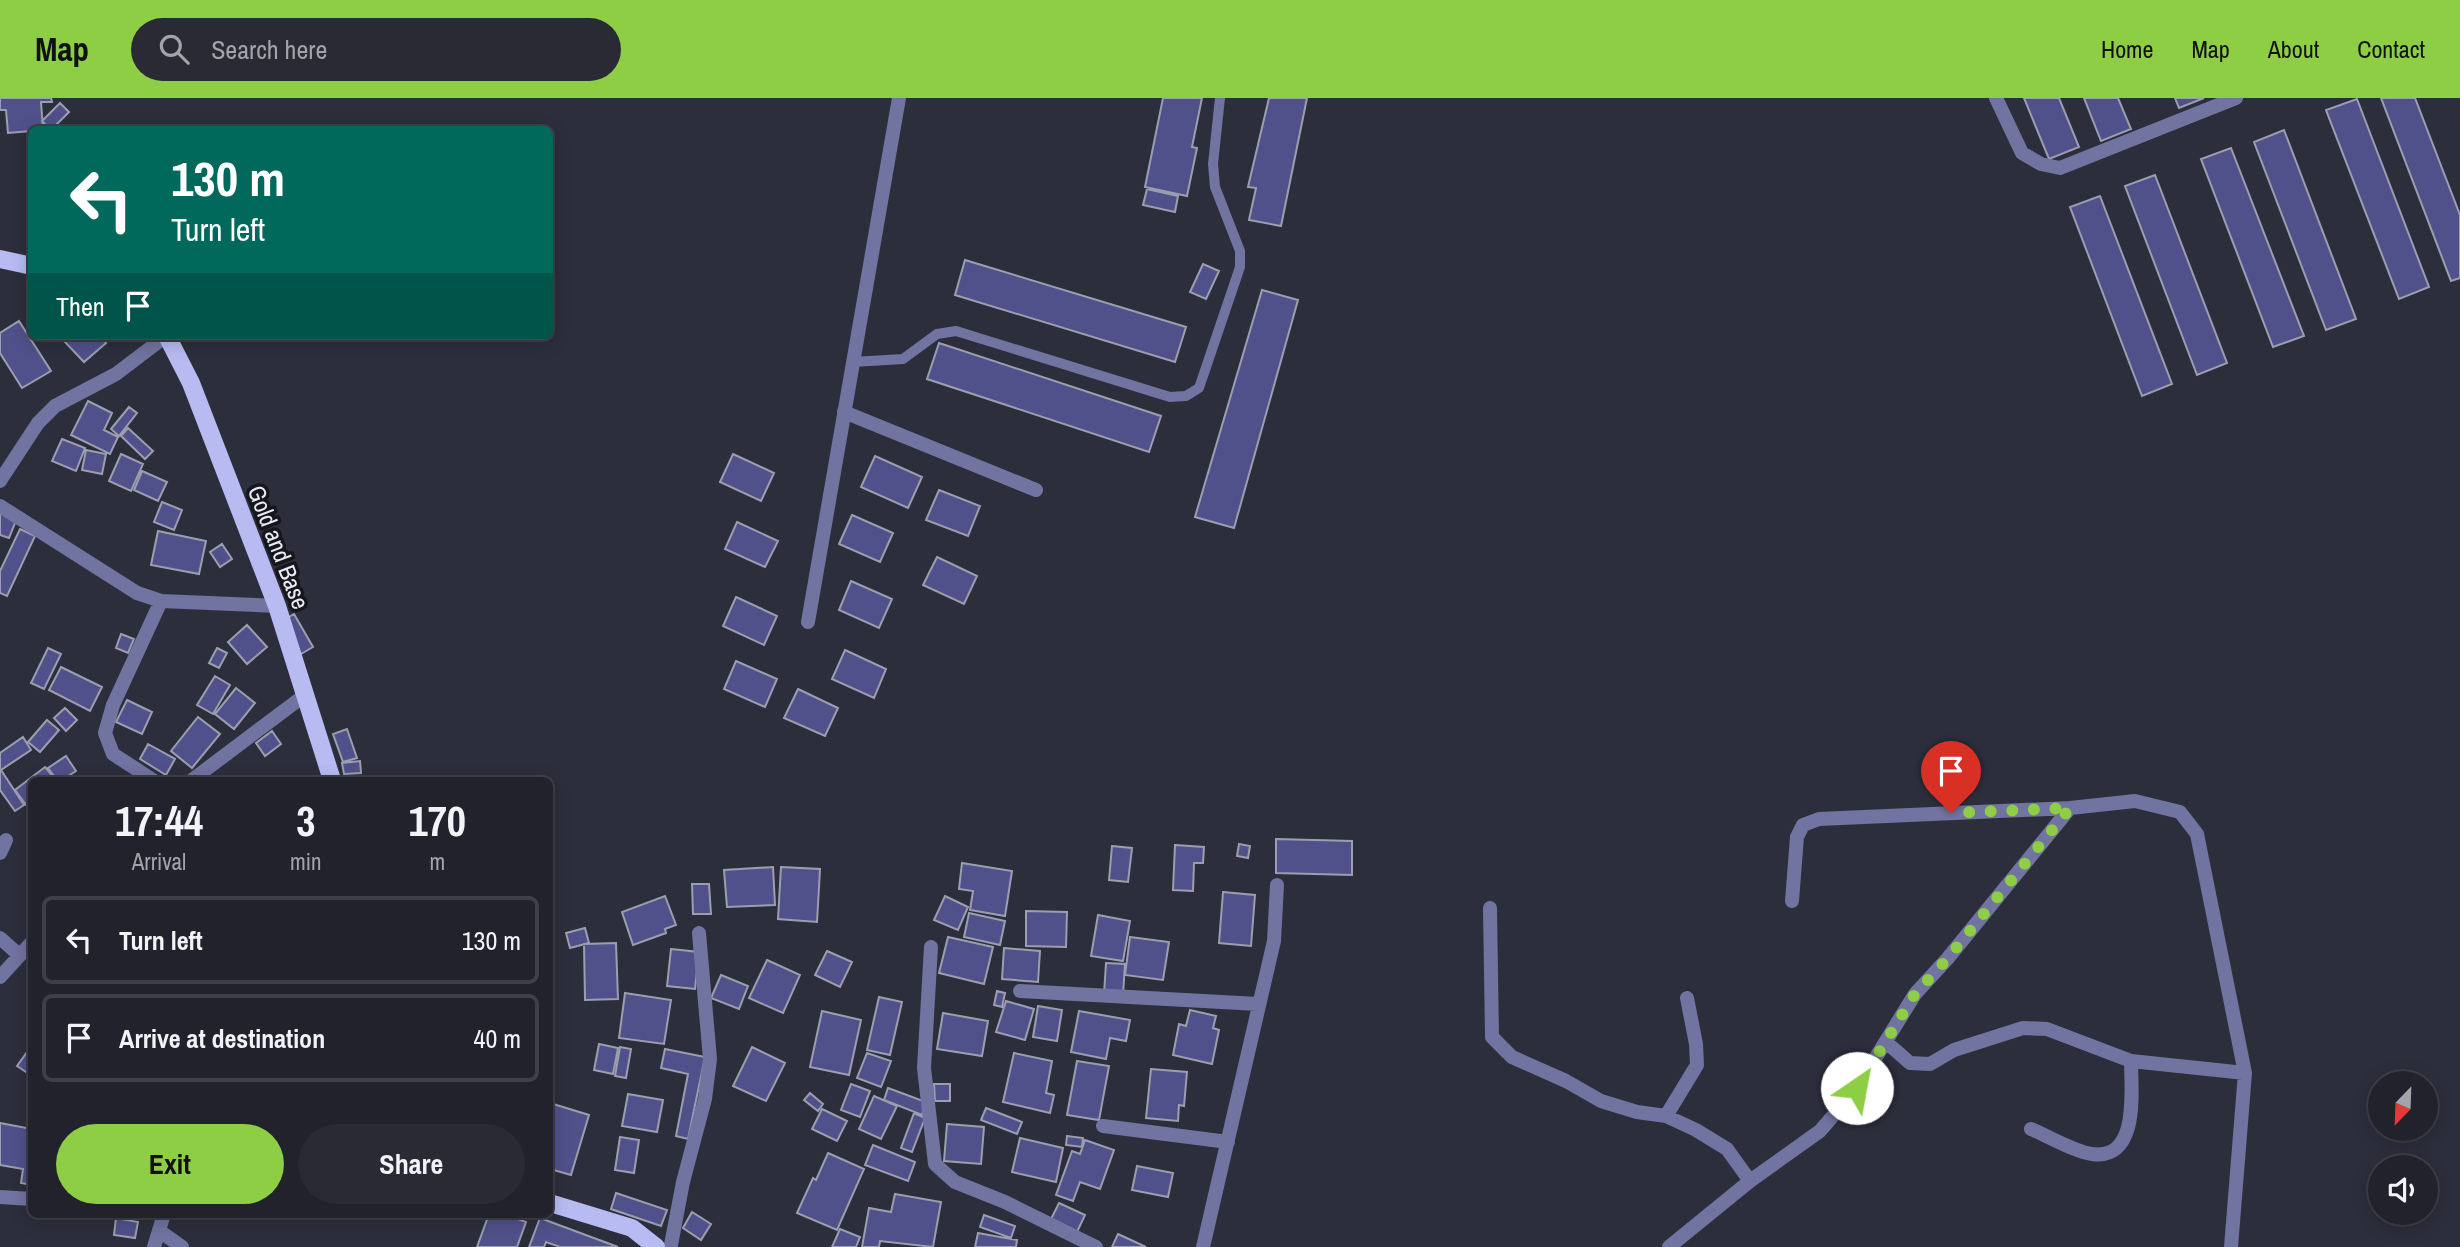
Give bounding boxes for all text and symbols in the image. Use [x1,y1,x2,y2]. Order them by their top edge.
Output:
search box [131,18,621,81]
text: Map [35,27,89,71]
icon: search [155,30,193,68]
text: Search here [211,32,327,67]
text: Home [2101,33,2153,65]
text: Map [2191,33,2230,65]
text: About [2268,33,2319,65]
text: Contact [2357,33,2425,65]
text: 130 m [171,145,285,211]
icon: left [56,154,147,245]
text: Turn left [171,208,265,251]
icon: arrive [119,287,157,325]
text: Then [56,289,105,324]
street label: Gold and Base [241,480,317,614]
pin [1921,741,1981,813]
icon: arrive [1932,752,1970,790]
text: 17:44 [115,793,203,849]
text: 3 [296,793,315,849]
text: 170 [409,793,466,849]
text: Arrival [132,846,186,877]
text: min [290,846,322,877]
text: m [429,846,445,877]
icon: left [60,921,98,959]
text: Turn left [119,923,203,958]
text: 130 m [462,923,521,958]
icon: arrive [60,1019,98,1057]
text: Arrive at destination [119,1021,325,1056]
text: 40 m [474,1021,521,1056]
position arrow [1820,1051,1894,1125]
north arrow [2368,1071,2438,1141]
map controls [2368,1071,2438,1225]
button: Exit [56,1124,284,1204]
button: Share [298,1124,525,1204]
button: sound [2368,1155,2438,1225]

